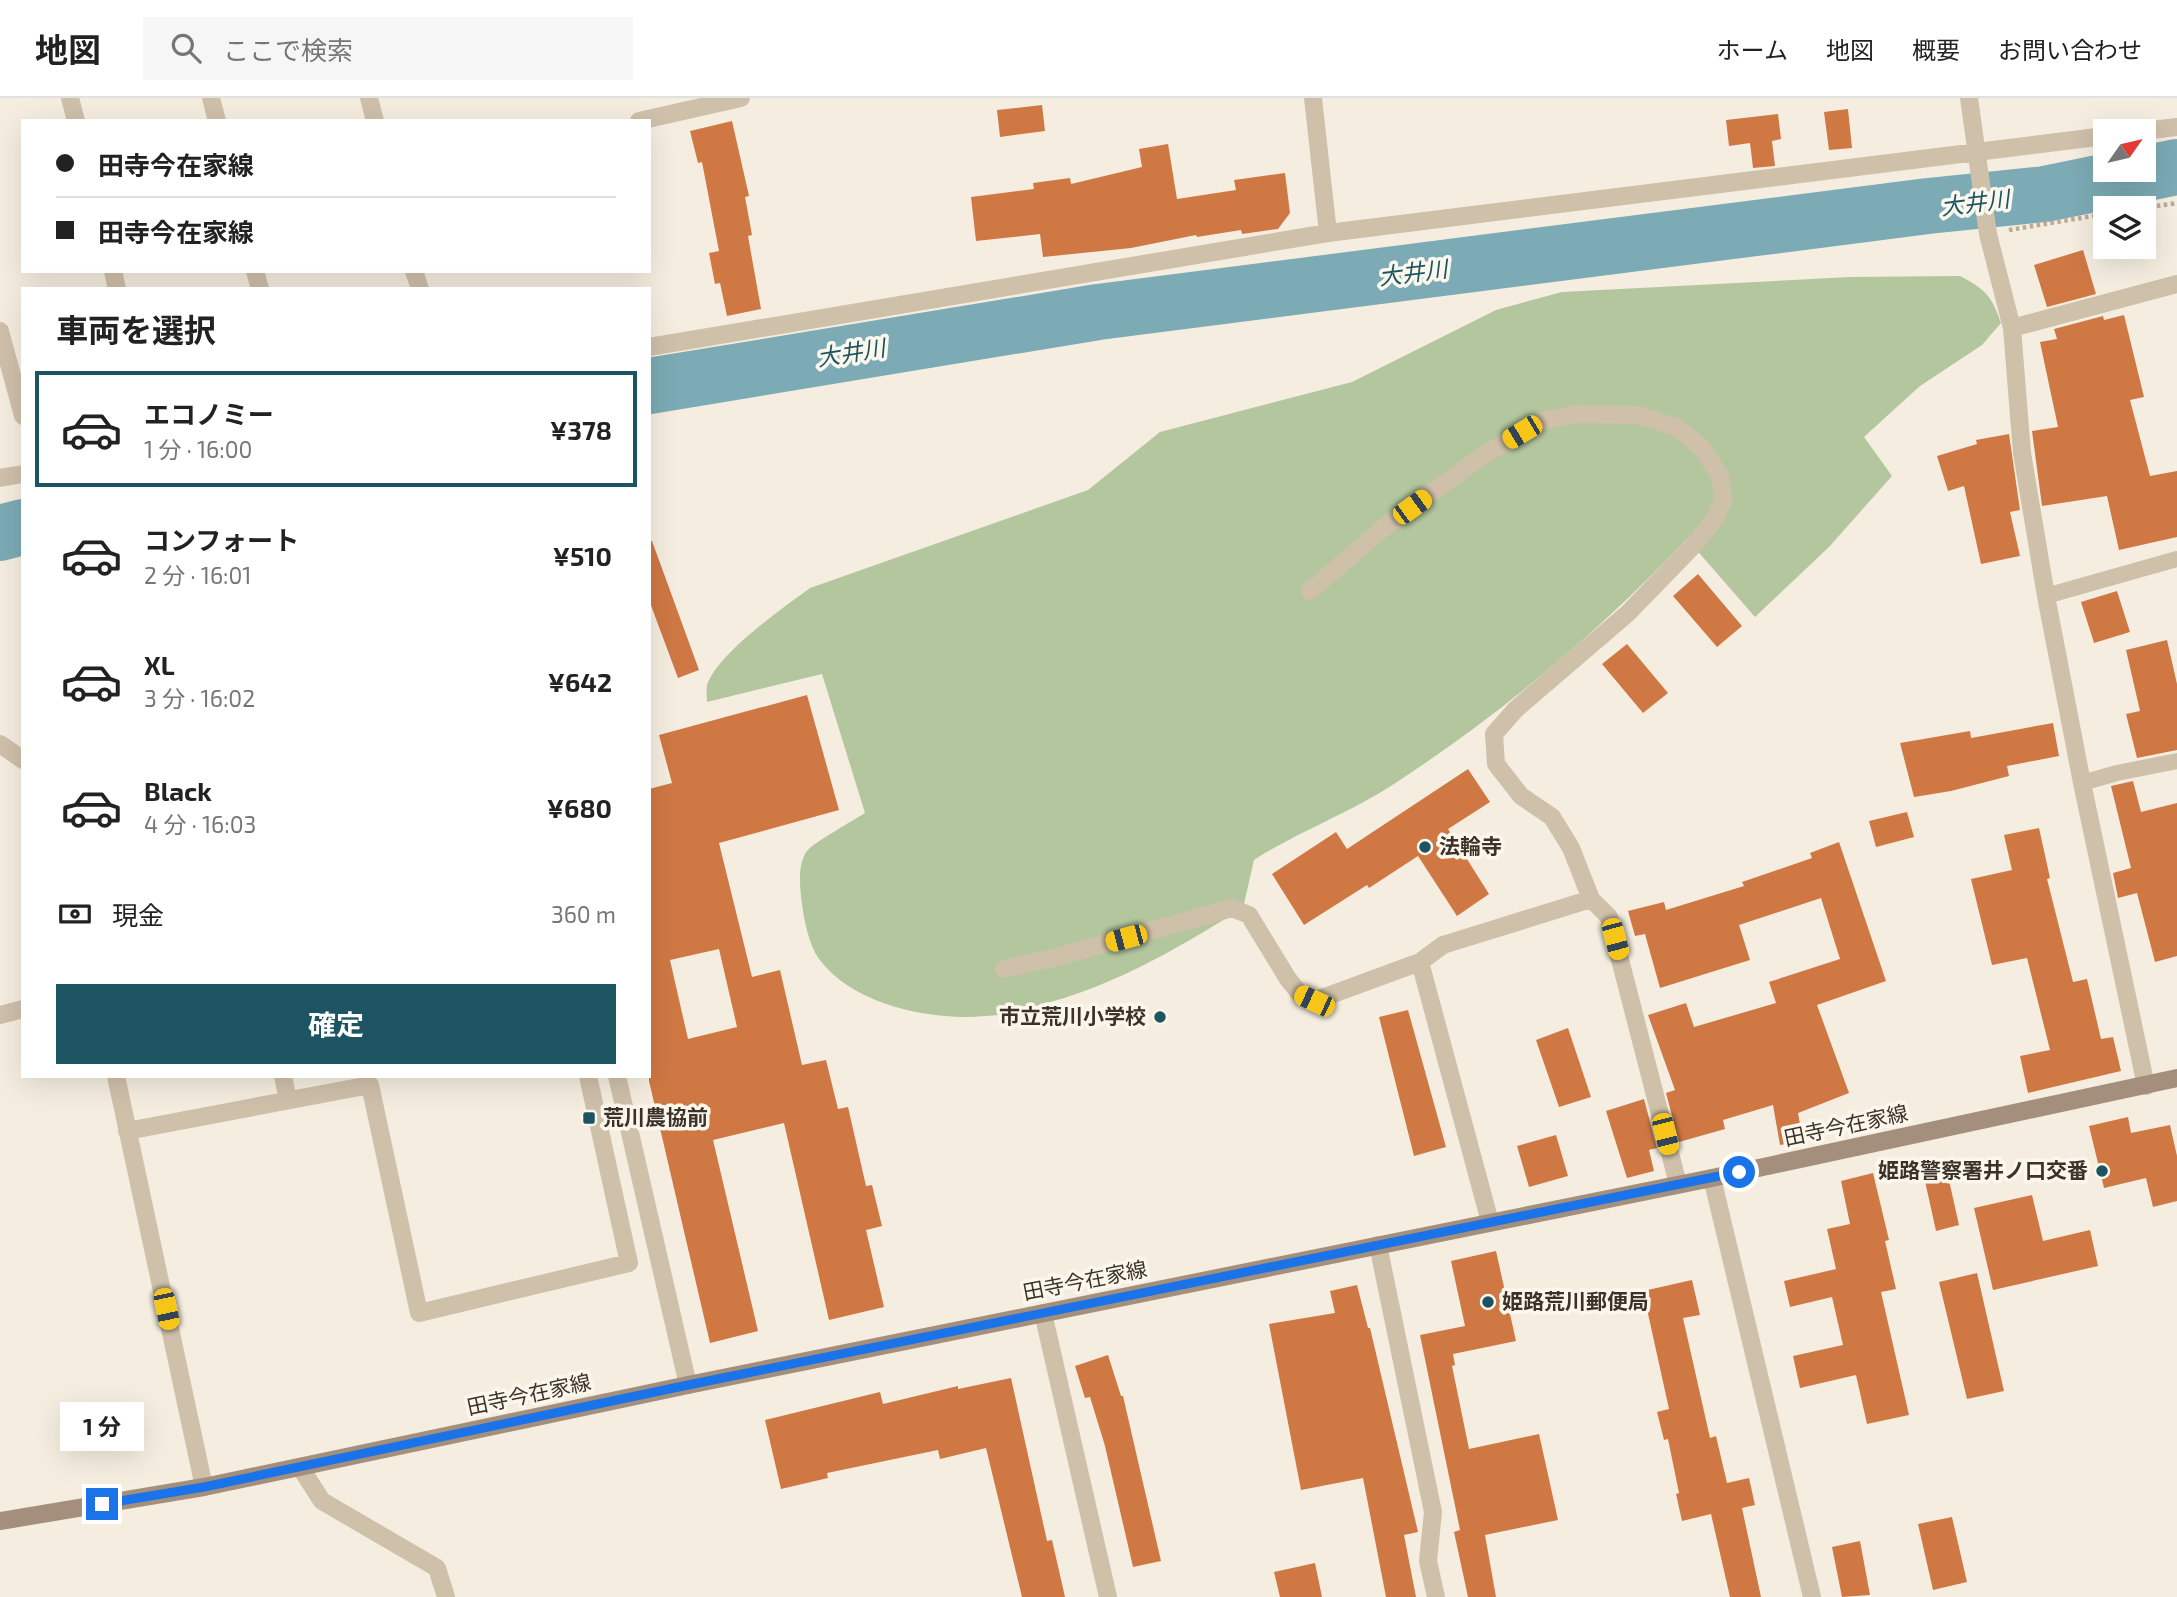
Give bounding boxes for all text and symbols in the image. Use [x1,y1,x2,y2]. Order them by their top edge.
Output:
search box [143,17,633,80]
text: 地図 [35,29,101,69]
icon: search [167,29,205,67]
text: ここで検索 [223,34,353,65]
text: ホーム [1717,35,1788,64]
text: 地図 [1826,35,1874,64]
text: 概要 [1912,35,1960,64]
text: お問い合わせ [1998,35,2142,64]
north arrow [2093,119,2156,182]
map controls [2093,119,2156,259]
text: 田寺今在家線 [98,149,254,180]
water label: 大井川 [1939,184,2014,220]
button: layers [2093,196,2156,259]
text: 田寺今在家線 [98,216,254,247]
water label: 大井川 [1377,254,1452,290]
text: 車両を選択 [56,310,216,348]
water label: 大井川 [815,332,890,371]
icon: car [60,398,123,461]
text: エコノミー [144,398,274,429]
car [1499,412,1546,452]
text: ¥378 [550,414,612,445]
text: 1 分 · 16:00 [144,435,252,463]
car [1389,486,1436,528]
icon: car [60,524,123,587]
text: コンフォート [144,524,299,555]
text: ¥510 [553,540,612,571]
text: 2 分 · 16:01 [144,561,252,589]
text: XL [144,649,175,680]
icon: car [60,650,123,713]
text: ¥642 [548,666,612,697]
text: 3 分 · 16:02 [144,684,255,712]
text: Black [144,775,212,806]
icon: car [60,776,123,839]
text: ¥680 [547,792,612,823]
text: 4 分 · 16:03 [144,810,256,838]
place label: 法輪寺 [1439,833,1502,858]
marker: 法輪寺 [1417,839,1433,855]
icon: cash [56,895,94,933]
text: 現金 [112,899,164,930]
text: 360 m [551,900,616,928]
car [1600,916,1631,962]
car [1103,922,1150,954]
car [1291,983,1338,1019]
button: 確定 [56,984,616,1064]
place label: 市立荒川小学校 [999,1003,1146,1028]
marker: 市立荒川小学校 [1152,1009,1168,1025]
street label: 田寺今在家線 [1781,1099,1910,1150]
place label: 荒川農協前 [603,1104,708,1129]
marker: 荒川農協前 [581,1110,597,1126]
car [1650,1111,1681,1157]
route start [1723,1156,1755,1188]
place label: 姫路警察署井ノ口交番 [1878,1157,2088,1182]
marker: 姫路警察署井ノ口交番 [2094,1163,2110,1179]
street label: 田寺今在家線 [1020,1255,1149,1304]
car [152,1286,181,1332]
place label: 姫路荒川郵便局 [1502,1288,1649,1313]
marker: 姫路荒川郵便局 [1480,1294,1496,1310]
street label: 田寺今在家線 [464,1368,593,1419]
callout: 1 分 [60,1402,144,1452]
text: 1 分 [83,1412,121,1440]
route end [86,1488,118,1520]

